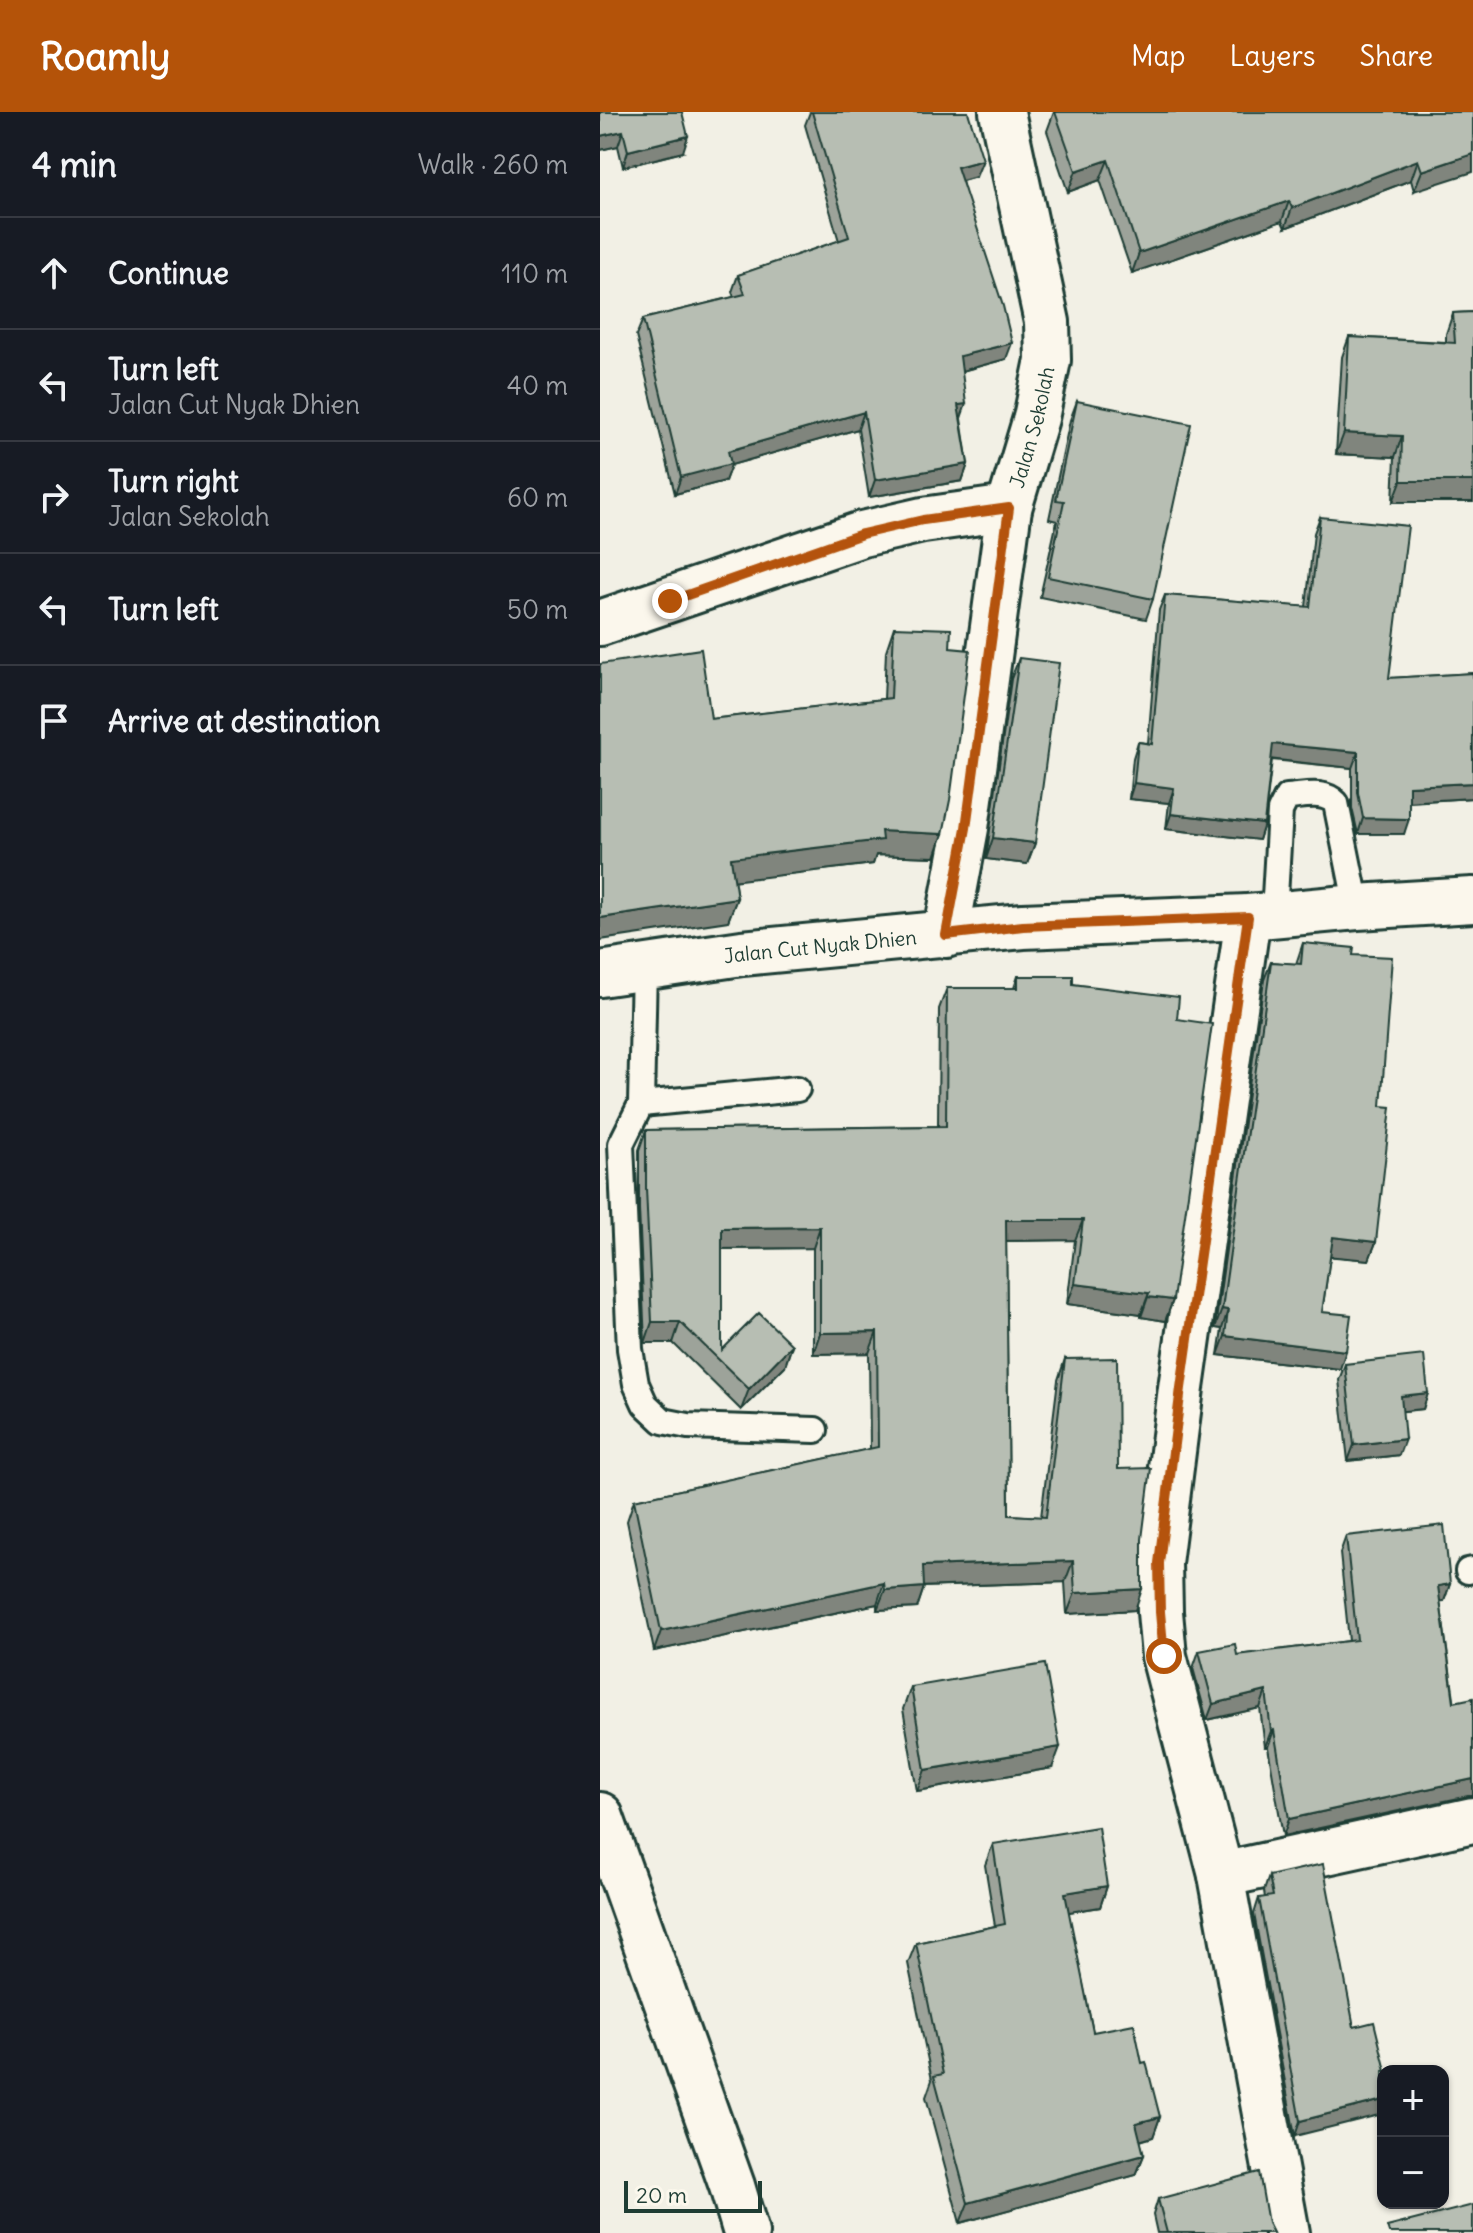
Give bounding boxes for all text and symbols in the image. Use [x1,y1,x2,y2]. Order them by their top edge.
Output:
text: Roamly [40,33,170,80]
text: Map [1131,38,1186,74]
text: Layers [1230,38,1316,74]
text: Share [1360,38,1433,74]
text: 4 min [32,143,117,186]
text: Walk · 260 m [418,148,568,181]
icon: ahead [32,251,76,295]
text: Continue [108,254,229,292]
text: 110 m [501,257,568,290]
text: Turn left [108,350,219,388]
icon: left [32,363,76,407]
street label: Jalan Sekolah [1003,364,1059,490]
text: 40 m [507,369,568,402]
text: Jalan Cut Nyak Dhien [108,388,360,421]
text: Turn right [108,462,239,500]
icon: right [32,475,76,519]
text: 60 m [507,481,568,514]
text: Jalan Sekolah [108,500,270,533]
route end [652,583,688,619]
icon: left [32,587,76,631]
text: Turn left [108,590,219,628]
text: 50 m [507,593,568,626]
icon: arrive [32,699,76,743]
text: Arrive at destination [108,702,380,740]
street label: Jalan Cut Nyak Dhien [722,924,918,968]
route start [1146,1638,1182,1674]
map controls [1377,2065,1449,2209]
button: + [1377,2065,1449,2137]
button: − [1377,2137,1449,2209]
scale bar [624,2177,762,2213]
text: 20 m [636,2181,687,2209]

